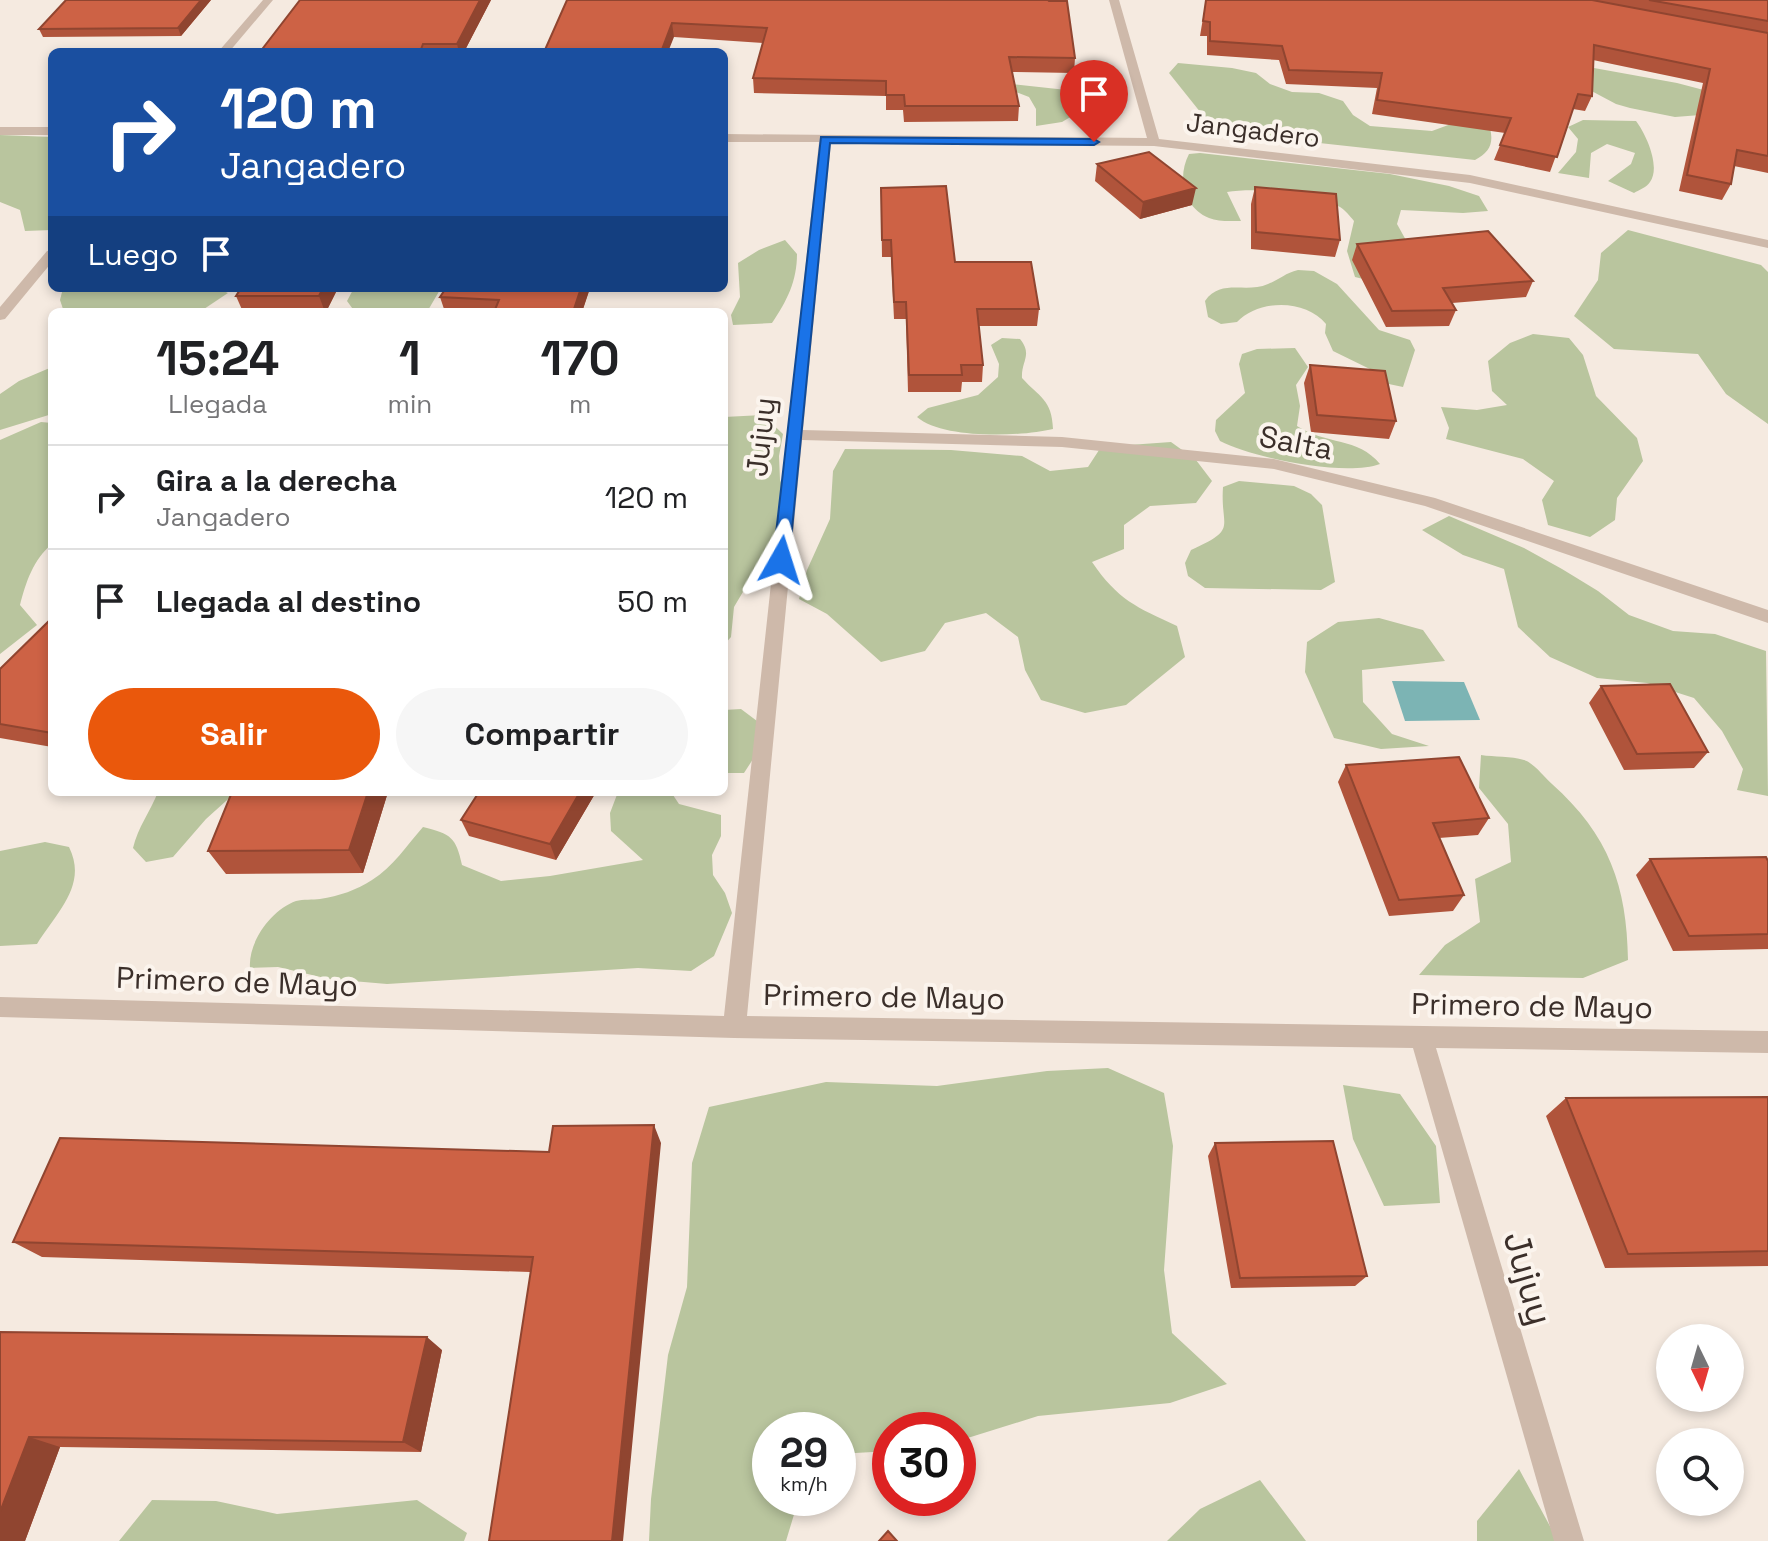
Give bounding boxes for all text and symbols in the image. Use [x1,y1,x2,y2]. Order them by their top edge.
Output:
pin [1060,60,1128,142]
icon: arrive [1072,72,1116,116]
text: 120 m [220,73,377,144]
icon: right [88,80,192,184]
street label: Jangadero [1184,105,1322,155]
text: Jangadero [220,143,406,189]
icon: arrive [194,232,238,276]
text: Luego [88,235,178,274]
text: 15:24 [156,328,279,389]
text: 1 [399,328,421,389]
text: 170 [541,328,620,389]
text: Llegada [168,387,267,421]
text: min [388,387,432,421]
text: m [569,387,591,421]
street label: Jujuy [737,395,784,479]
street label: Salta [1256,416,1336,469]
text: Gira a la derecha [156,461,397,500]
icon: right [88,475,132,519]
text: 120 m [605,478,688,517]
text: Jangadero [156,500,291,534]
position arrow [739,518,823,602]
icon: arrive [88,579,132,623]
text: Llegada al destino [156,582,421,621]
text: 50 m [617,582,688,621]
button: Salir [88,688,380,780]
button: Compartir [396,688,688,780]
street label: Primero de Mayo [116,958,359,1005]
street label: Primero de Mayo [763,975,1005,1018]
street label: Primero de Mayo [1411,984,1653,1027]
street label: Jujuy [1493,1226,1563,1331]
north arrow [1656,1324,1744,1412]
map controls [1656,1324,1744,1516]
speed limit sign: 30 [872,1412,976,1516]
text: 29 [780,1428,828,1479]
button: search [1656,1428,1744,1516]
text: km/h [780,1471,828,1497]

